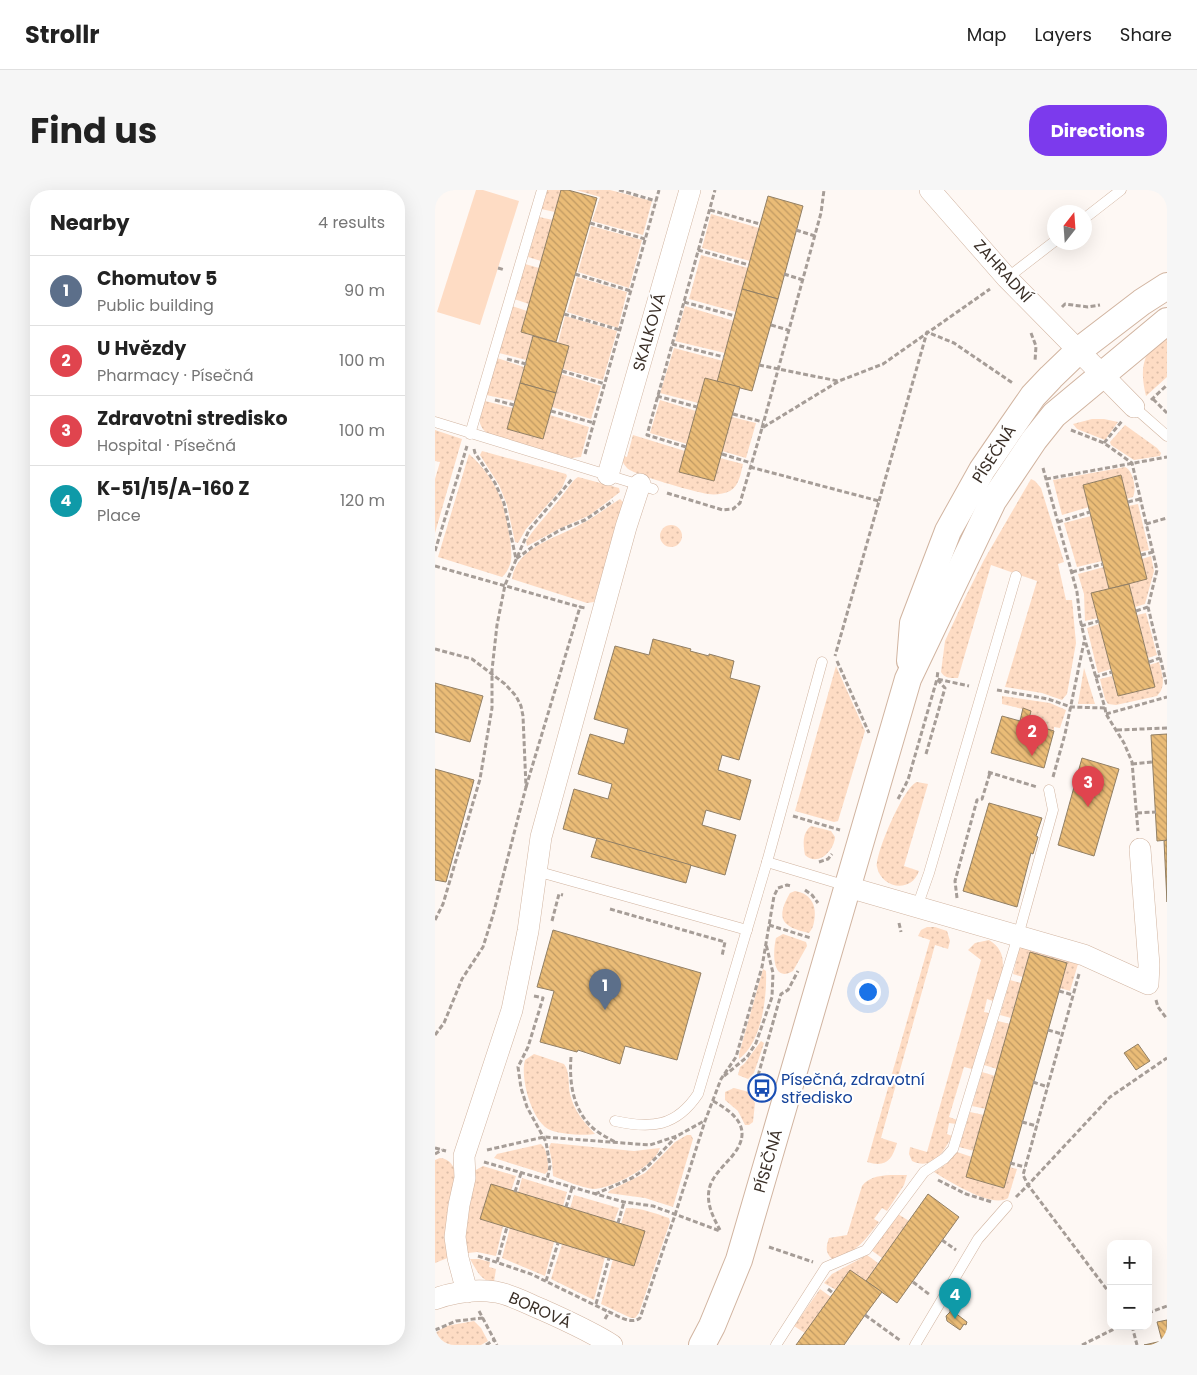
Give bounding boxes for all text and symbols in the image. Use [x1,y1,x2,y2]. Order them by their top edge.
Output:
text: Strollr [25,18,100,51]
text: Map [967,22,1007,47]
text: Layers [1035,22,1092,47]
text: Share [1120,22,1172,47]
button: Directions [1029,105,1167,156]
text: Find us [30,106,157,155]
north arrow [1047,205,1092,250]
text: Nearby [50,208,130,237]
text: 4 results [318,211,385,234]
street label: ZAHRADNÍ [969,234,1038,308]
text: Chomutov 5 [97,265,217,292]
text: 1 [63,279,69,302]
text: 90 m [344,279,385,302]
street label: SKALKOVÁ [627,290,671,374]
text: Public building [97,294,214,317]
text: U Hvězdy [97,335,186,362]
text: 2 [61,349,71,372]
text: 100 m [339,349,385,372]
text: Pharmacy · Písečná [97,364,253,387]
text: Zdravotni stredisko [97,405,288,432]
text: 3 [61,419,71,442]
text: 100 m [339,419,385,442]
street label: PÍSEČNÁ [967,420,1022,488]
text: Hospital · Písečná [97,434,236,457]
text: K-51/15/A-160 Z [97,475,249,502]
text: 4 [61,489,71,512]
text: 120 m [340,489,385,512]
text: Place [97,504,141,527]
pin: 2 [1016,715,1048,756]
pin: 3 [1072,766,1104,807]
pin: 1 [589,969,621,1010]
your location [855,979,881,1005]
place label: Písečná, zdravotní středisko [781,1068,925,1109]
bus stop icon: Písečná, zdravotní středisko [747,1073,777,1103]
street label: PÍSEČNÁ [748,1126,788,1196]
map controls [1107,1240,1152,1330]
button: + [1107,1240,1152,1285]
pin: 4 [939,1278,971,1319]
button: − [1107,1285,1152,1330]
street label: BOROVÁ [505,1286,575,1334]

